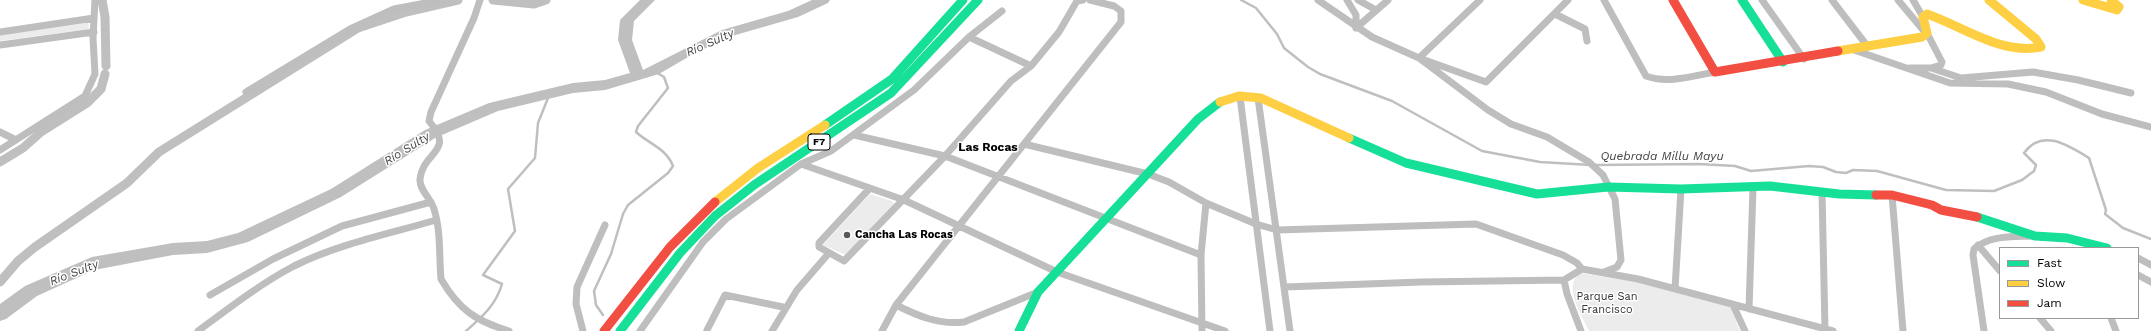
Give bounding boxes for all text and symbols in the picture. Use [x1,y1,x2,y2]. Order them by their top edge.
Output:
water label: Río Sulty [684,26,736,60]
water label: Río Sulty [382,129,432,169]
road number: F7 [808,134,830,150]
district label: Las Rocas [958,140,1018,154]
water label: Quebrada Millu Mayu [1600,149,1724,163]
place label: Cancha Las Rocas [855,228,953,242]
marker: Cancha Las Rocas [842,230,852,240]
legend [1999,247,2139,319]
text: Fast [2037,256,2062,270]
water label: Río Sulty [48,257,100,289]
text: Slow [2037,276,2065,290]
park label: Parque San Francisco [1576,290,1638,316]
text: Jam [2037,296,2062,310]

